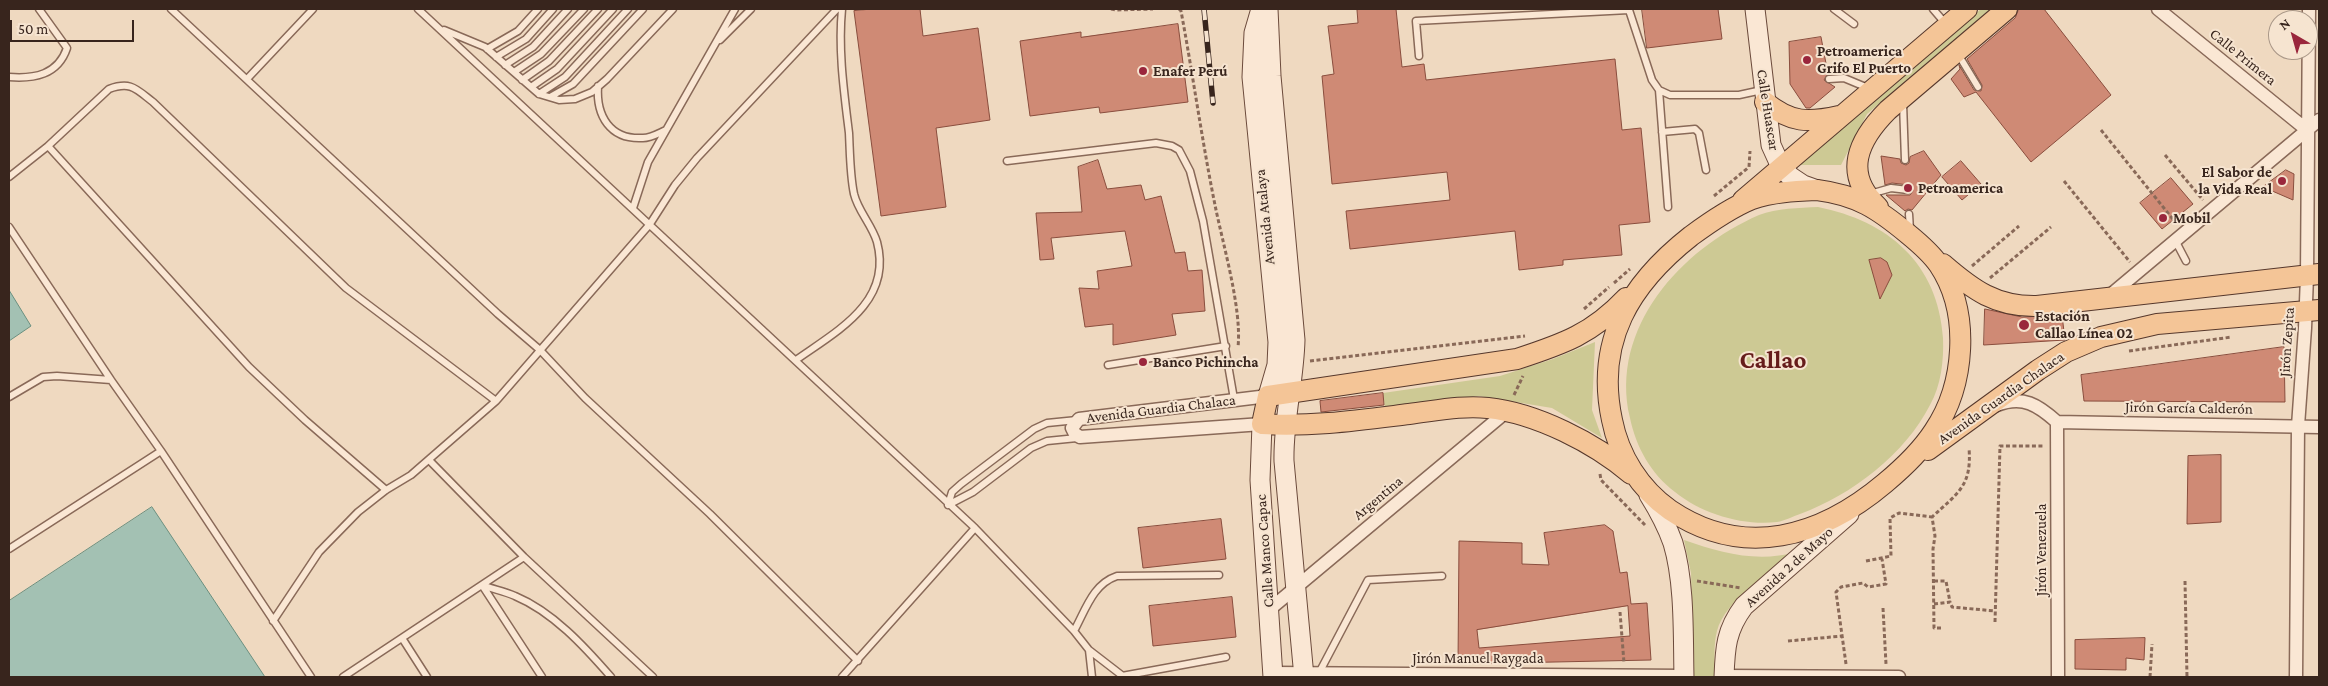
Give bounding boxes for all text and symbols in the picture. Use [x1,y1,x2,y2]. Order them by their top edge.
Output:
scale bar [12,10,136,42]
north arrow [2268,10,2318,60]
text: N [2276,15,2293,33]
text: 50 m [18,21,48,37]
street label: Calle Primera [2206,25,2280,89]
place label: Petroamerica Grifo El Puerto [1817,42,1911,77]
marker: Petroamerica Grifo El Puerto [1801,54,1813,66]
place label: Enafer Perú [1153,62,1228,80]
marker: Enafer Perú [1137,65,1149,77]
street label: Calle Huascar [1753,68,1783,152]
place label: El Sabor de la Vida Real [2198,163,2272,198]
street label: Avenida Atalaya [1251,168,1279,266]
marker: El Sabor de la Vida Real [2276,175,2288,187]
place label: Petroamerica [1918,179,2003,197]
marker: Petroamerica [1902,182,1914,194]
place label: Mobil [2173,209,2211,227]
marker: Mobil [2157,212,2169,224]
place label: Estación Callao Línea 02 [2035,307,2133,342]
street label: Jirón Zepita [2276,307,2298,377]
marker: Estación Callao Línea 02 [2017,318,2031,332]
district label: Callao [1740,345,1806,375]
street label: Avenida Guardia Chalaca [1934,348,2068,448]
place label: Banco Pichincha [1153,353,1259,371]
marker: Banco Pichincha [1137,356,1149,368]
street label: Avenida Guardia Chalaca [1085,391,1237,427]
street label: Jirón García Calderón [2125,398,2253,418]
street label: Argentina [1349,472,1407,524]
street label: Calle Manco Capac [1252,494,1278,608]
street label: Jirón Venezuela [2032,504,2050,596]
street label: Avenida 2 de Mayo [1741,523,1837,611]
street label: Jirón Manuel Raygada [1412,649,1544,667]

